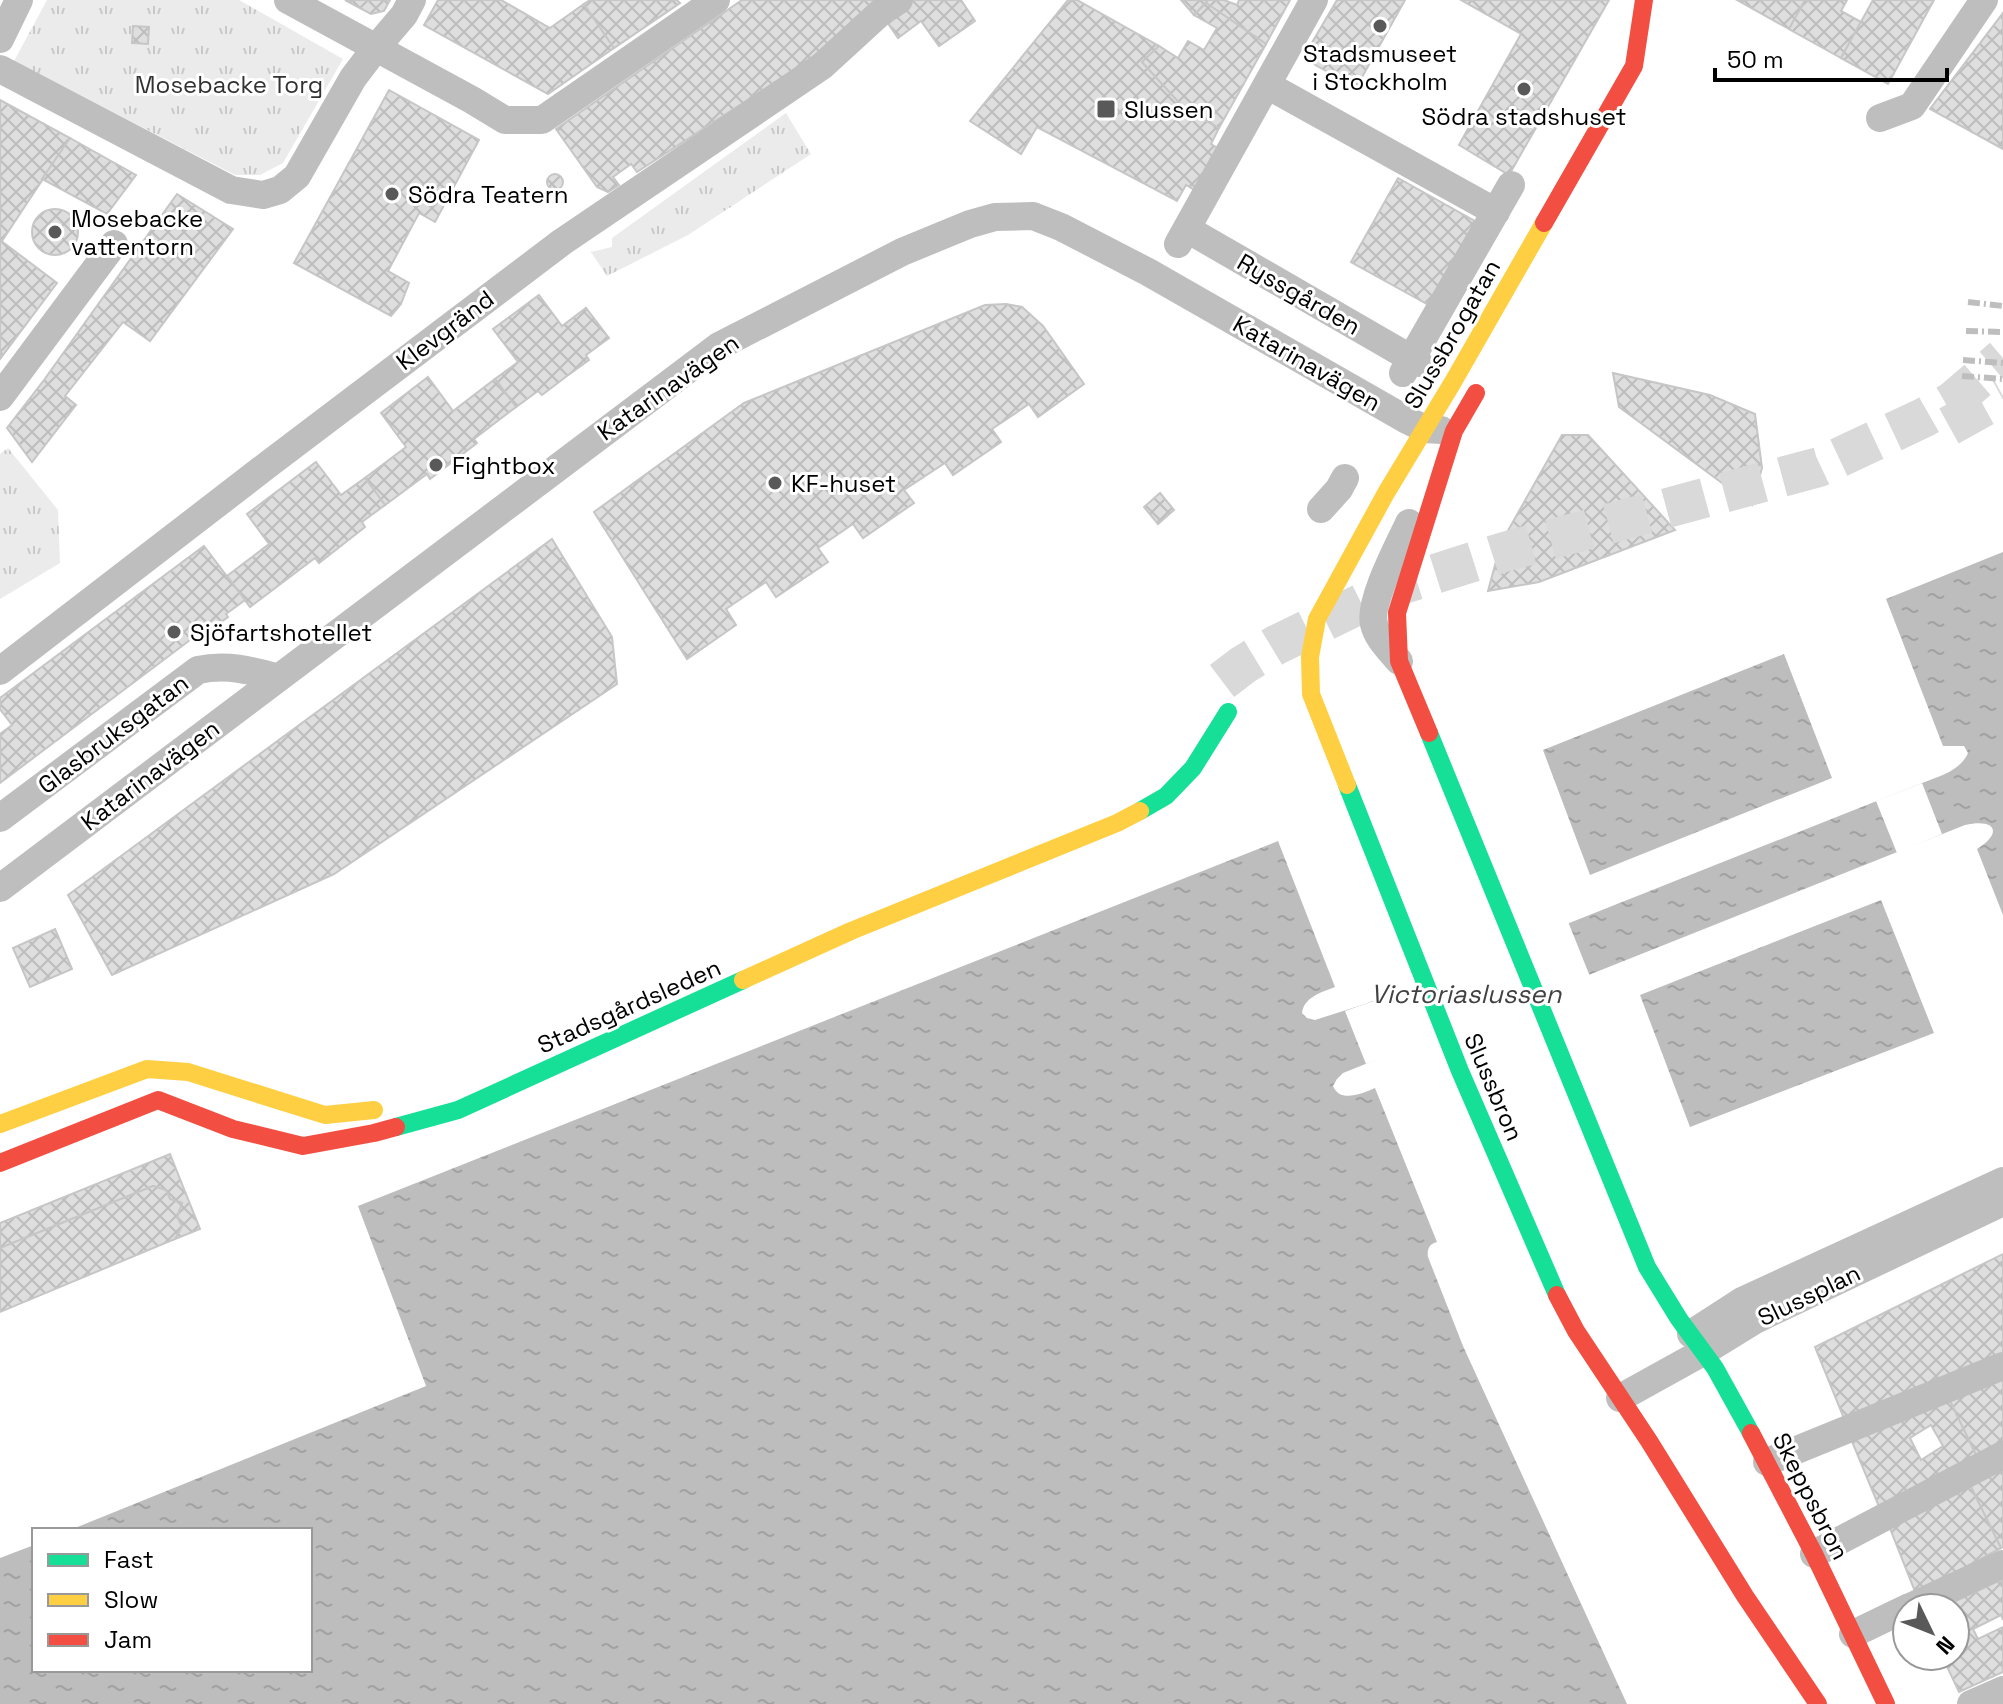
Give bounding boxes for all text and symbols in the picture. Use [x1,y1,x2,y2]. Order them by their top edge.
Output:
marker: Stadsmuseet i Stockholm [1371,17,1389,35]
scale bar [1715,32,1947,82]
place label: Stadsmuseet i Stockholm [1303,38,1457,97]
text: 50 m [1727,44,1784,75]
park label: Mosebacke Torg [135,69,323,100]
marker: Södra stadshuset [1515,80,1533,98]
place label: Slussen [1124,94,1214,125]
marker: Slussen [1095,98,1117,120]
place label: Södra stadshuset [1421,101,1627,132]
place label: Södra Teatern [408,179,569,210]
marker: Södra Teatern [383,185,401,203]
place label: Mosebacke vattentorn [71,203,203,262]
marker: Mosebacke vattentorn [46,223,64,241]
street label: Ryssgården [1232,246,1366,342]
street label: Slussbrogatan [1397,254,1507,414]
street label: Klevgränd [390,283,500,377]
street label: Katarinavägen [1228,308,1386,418]
street label: Katarinavägen [591,327,745,447]
place label: Fightbox [452,450,555,481]
marker: Fightbox [427,456,445,474]
place label: KF-huset [791,468,896,499]
marker: KF-huset [766,474,784,492]
place label: Sjöfartshotellet [190,617,372,648]
marker: Sjöfartshotellet [165,623,183,641]
street label: Glasbruksgatan [32,667,194,801]
street label: Katarinavägen [75,713,225,837]
street label: Stadsgårdsleden [532,952,726,1060]
water label: Victoriaslussen [1371,977,1562,1011]
street label: Slussbron [1457,1028,1531,1146]
street label: Slussplan [1753,1257,1865,1333]
street label: Skeppsbron [1766,1427,1856,1565]
legend [32,1528,312,1672]
text: Fast [104,1544,154,1575]
text: Slow [104,1584,158,1615]
north arrow [1891,1592,1971,1672]
text: Jam [104,1624,152,1655]
text: N [1930,1631,1961,1661]

